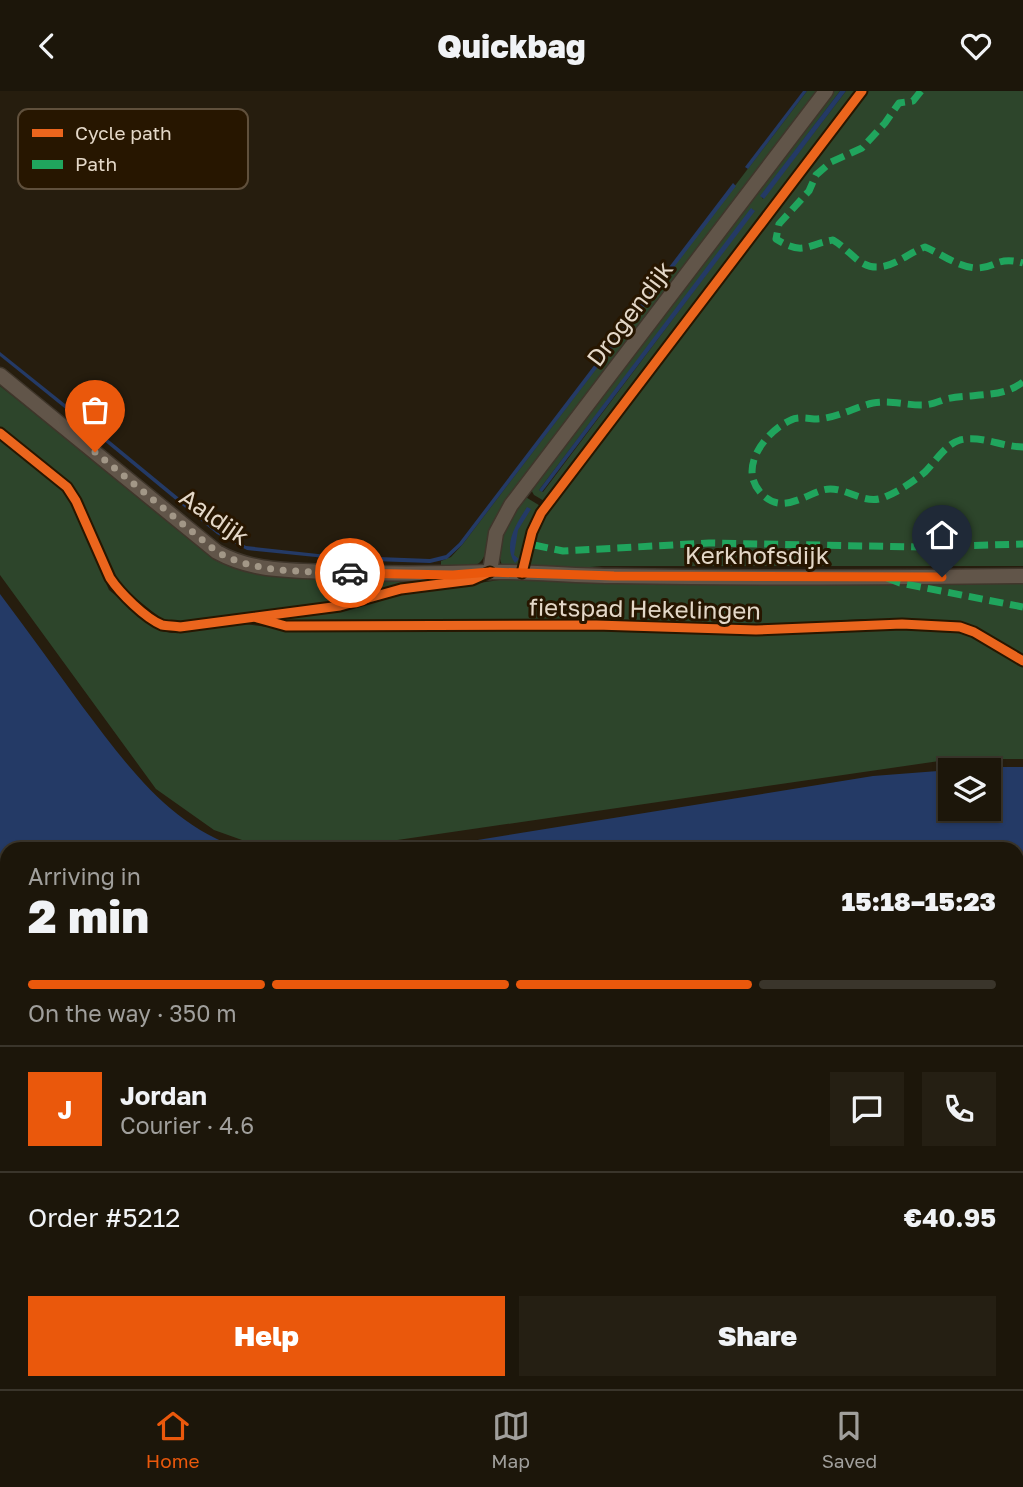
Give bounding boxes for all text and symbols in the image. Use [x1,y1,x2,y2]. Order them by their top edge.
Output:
icon: back [28,27,66,65]
text: Quickbag [437,27,586,65]
icon: heart [957,27,995,65]
legend [18,109,248,189]
text: Cycle path [75,121,172,144]
text: Path [75,152,117,175]
street label: Drogendijk [580,254,678,372]
pin [65,380,125,452]
icon: bag [76,391,114,429]
street label: Aaldijk [175,482,255,550]
pin [912,505,972,577]
icon: home [923,516,961,554]
courier [315,538,385,608]
street label: Kerkhofsdijk [685,540,829,569]
icon: car [331,554,369,592]
street label: fietspad Hekelingen [529,591,761,625]
map controls [938,758,1001,821]
button: layers [938,758,1001,821]
text: Arriving in [28,862,141,890]
text: 15:18–15:23 [841,886,996,917]
text: 2 min [28,888,149,943]
text: On the way · 350 m [28,999,237,1027]
button: chat [830,1072,904,1146]
button: phone [922,1072,996,1146]
text: Jordan [120,1080,207,1111]
text: J [58,1094,72,1125]
text: Courier · 4.6 [120,1111,254,1139]
text: Order #5212 [28,1202,180,1233]
text: €40.95 [904,1202,996,1233]
button: Help [28,1296,505,1376]
button: Share [519,1296,996,1376]
tab: Home [146,1407,200,1472]
tab: Map [491,1407,530,1472]
tab: Saved [822,1407,877,1472]

